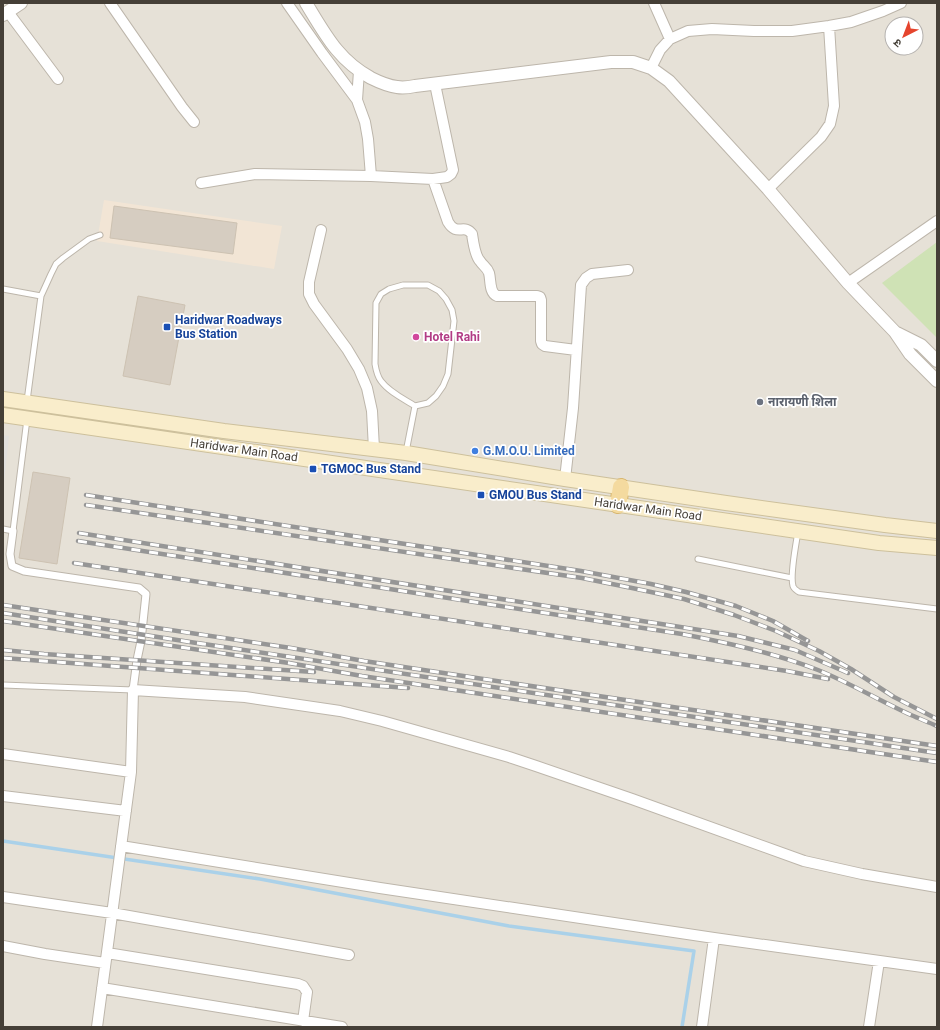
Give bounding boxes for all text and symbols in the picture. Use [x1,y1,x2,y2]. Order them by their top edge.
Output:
north arrow [884,16,924,56]
text: उ [890,36,904,50]
place label: Haridwar Roadways Bus Station [175,313,282,341]
marker: Haridwar Roadways Bus Station [162,322,172,332]
place label: Hotel Rahi [424,330,480,344]
marker: Hotel Rahi [411,332,421,342]
place label: नारायणी शिला [768,394,837,409]
marker: नारायणी शिला [755,397,765,407]
street label: Haridwar Main Road [189,436,299,464]
place label: G.M.O.U. Limited [483,444,575,458]
marker: G.M.O.U. Limited [470,446,480,456]
place label: TGMOC Bus Stand [321,462,421,476]
marker: TGMOC Bus Stand [308,464,318,474]
place label: GMOU Bus Stand [489,488,582,502]
marker: GMOU Bus Stand [476,490,486,500]
street label: Haridwar Main Road [593,495,703,523]

